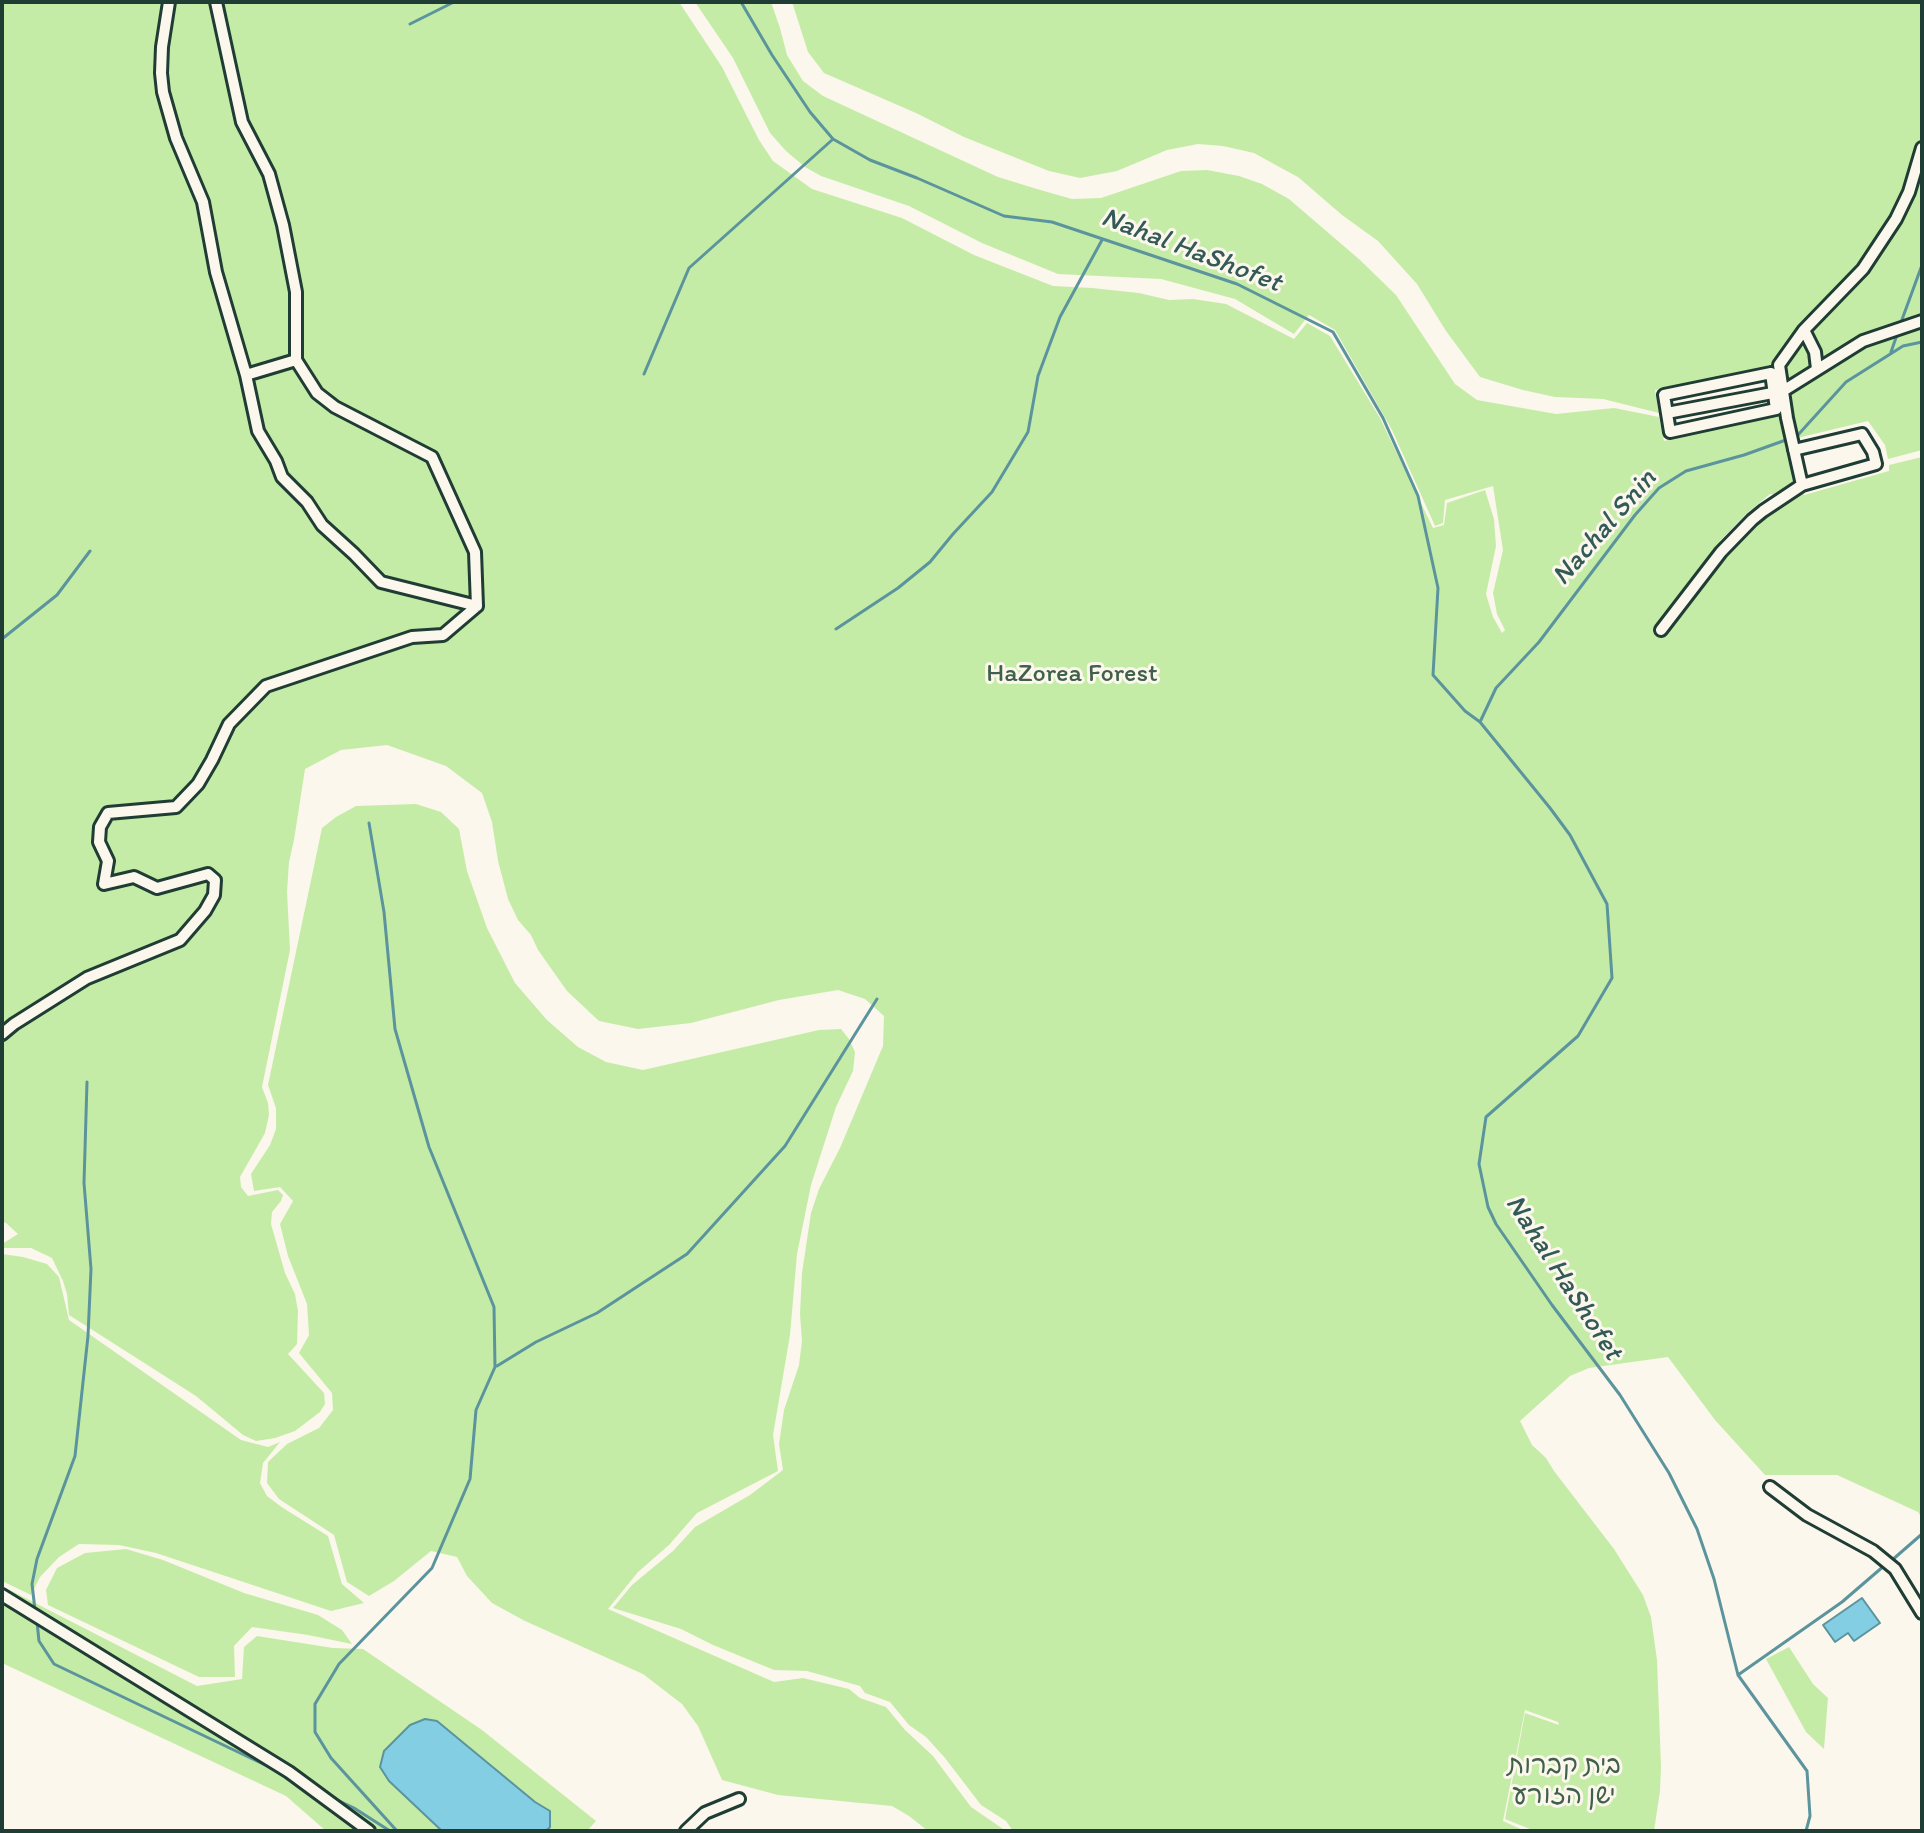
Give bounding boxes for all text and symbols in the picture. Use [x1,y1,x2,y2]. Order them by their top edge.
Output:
water label: Nahal HaShofet [1096,201,1286,301]
water label: Nachal Snin [1546,463,1664,593]
park label: HaZorea Forest [986,658,1158,690]
water label: Nahal HaShofet [1497,1189,1629,1367]
park label: בית קברות ישן הזורע [1507,1750,1621,1812]

